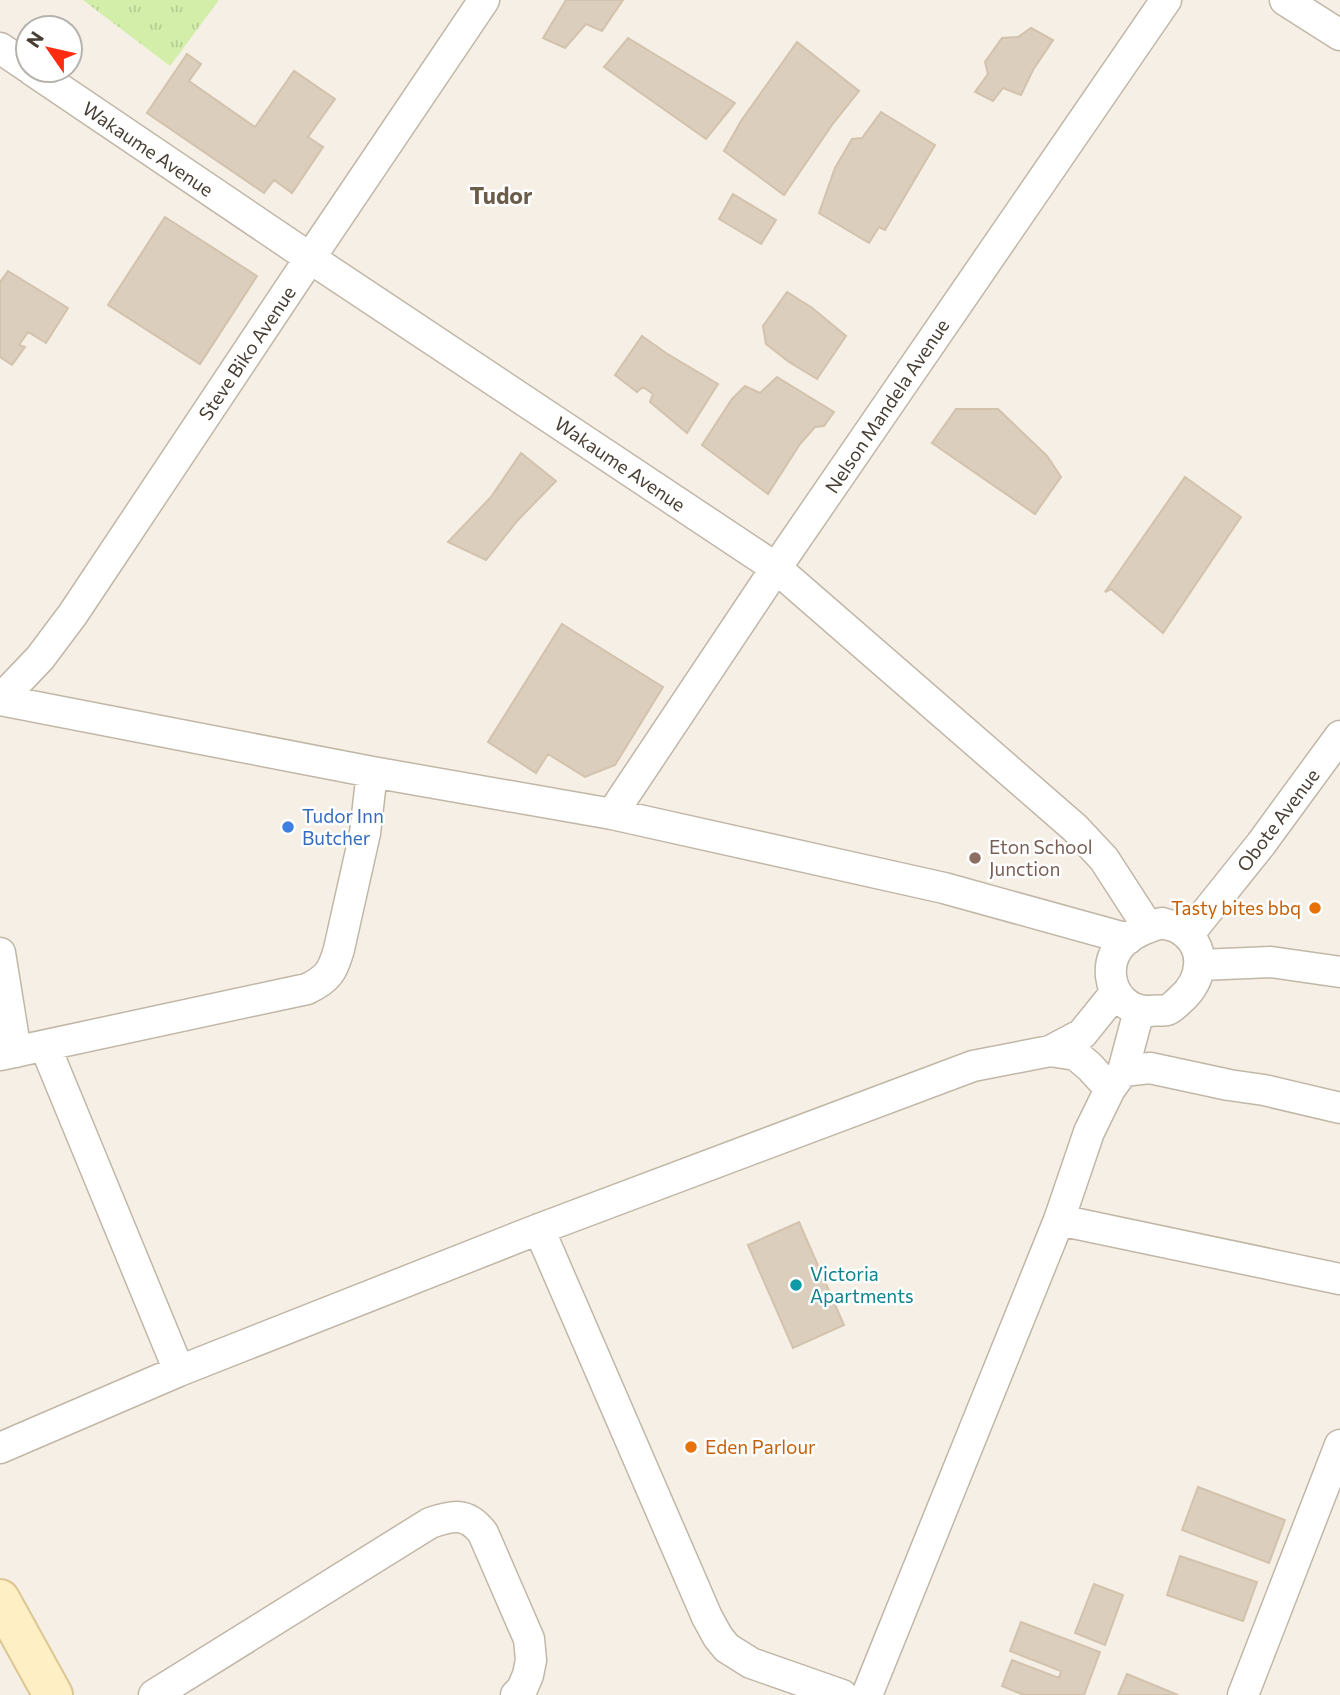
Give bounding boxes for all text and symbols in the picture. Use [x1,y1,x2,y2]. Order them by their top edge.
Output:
north arrow [14,14,84,84]
text: N [21,27,48,52]
street label: Wakaume Avenue [79,96,218,201]
district label: Tudor [469,181,533,209]
street label: Steve Biko Avenue [193,281,300,424]
street label: Nelson Mandela Avenue [820,314,954,497]
street label: Wakaume Avenue [551,411,690,516]
street label: Obote Avenue [1232,764,1324,876]
place label: Tudor Inn Butcher [302,804,384,849]
marker: Tudor Inn Butcher [280,819,296,835]
place label: Eton School Junction [989,835,1093,880]
marker: Eton School Junction [967,850,983,866]
place label: Tasty bites bbq [1171,896,1301,919]
marker: Tasty bites bbq [1307,900,1323,916]
place label: Victoria Apartments [810,1262,914,1307]
marker: Victoria Apartments [788,1277,804,1293]
place label: Eden Parlour [705,1435,816,1458]
marker: Eden Parlour [683,1439,699,1455]

